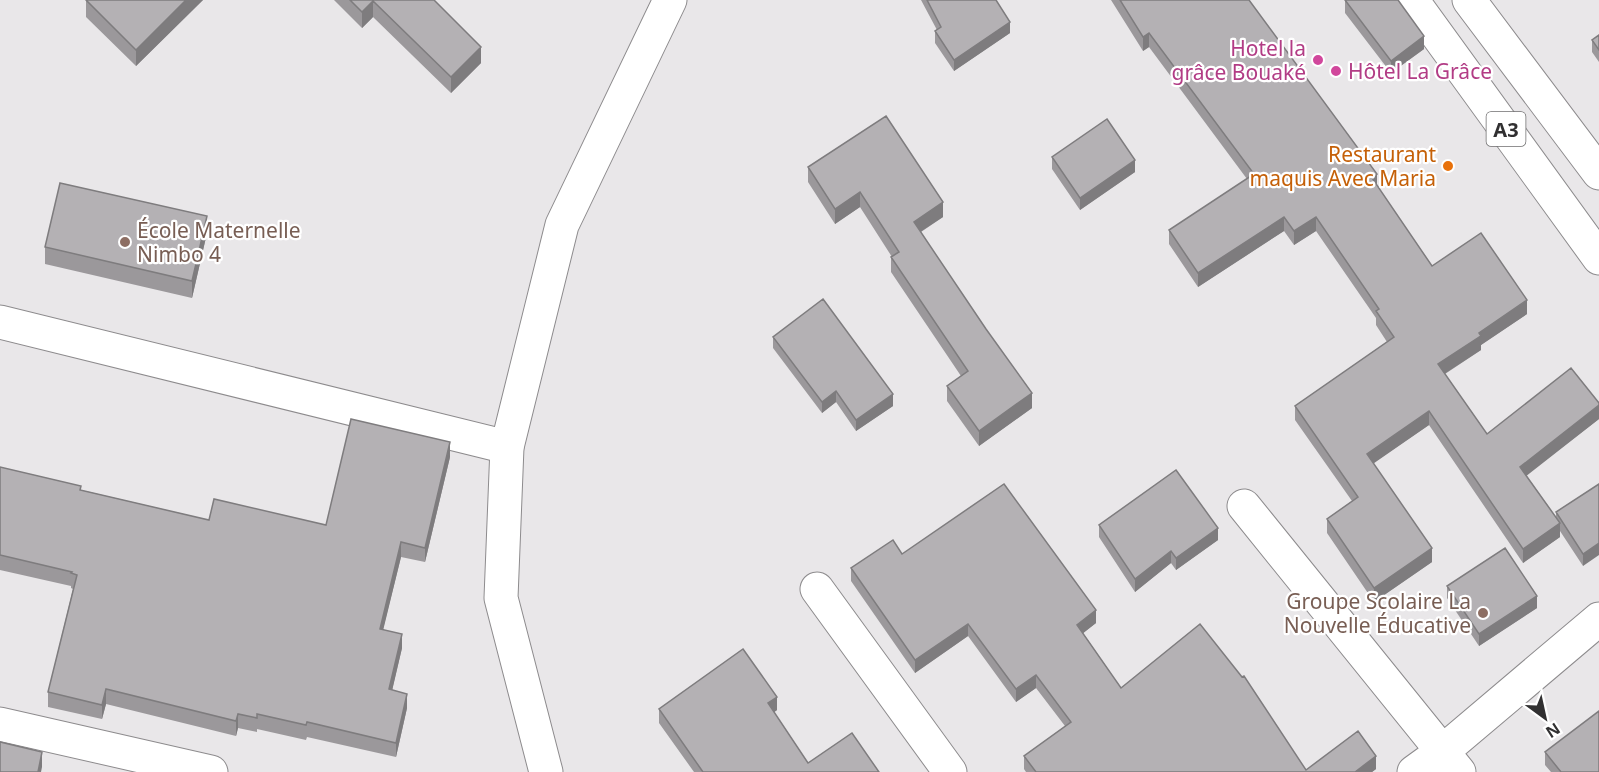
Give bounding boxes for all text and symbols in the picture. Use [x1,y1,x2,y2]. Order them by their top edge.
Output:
place label: Hotel la grâce Bouaké [1171,34,1306,86]
marker: Hotel la grâce Bouaké [1311,53,1325,67]
place label: Hôtel La Grâce [1348,57,1492,85]
marker: Hôtel La Grâce [1329,64,1343,78]
road number: A3 [1486,112,1526,146]
place label: Restaurant maquis Avec Maria [1250,140,1436,192]
marker: Restaurant maquis Avec Maria [1441,159,1455,173]
place label: École Maternelle Nimbo 4 [137,216,301,268]
marker: École Maternelle Nimbo 4 [118,235,132,249]
place label: Groupe Scolaire La Nouvelle Éducative [1284,587,1471,639]
marker: Groupe Scolaire La Nouvelle Éducative [1476,606,1490,620]
north arrow [1515,688,1575,748]
text: N [1542,718,1565,743]

